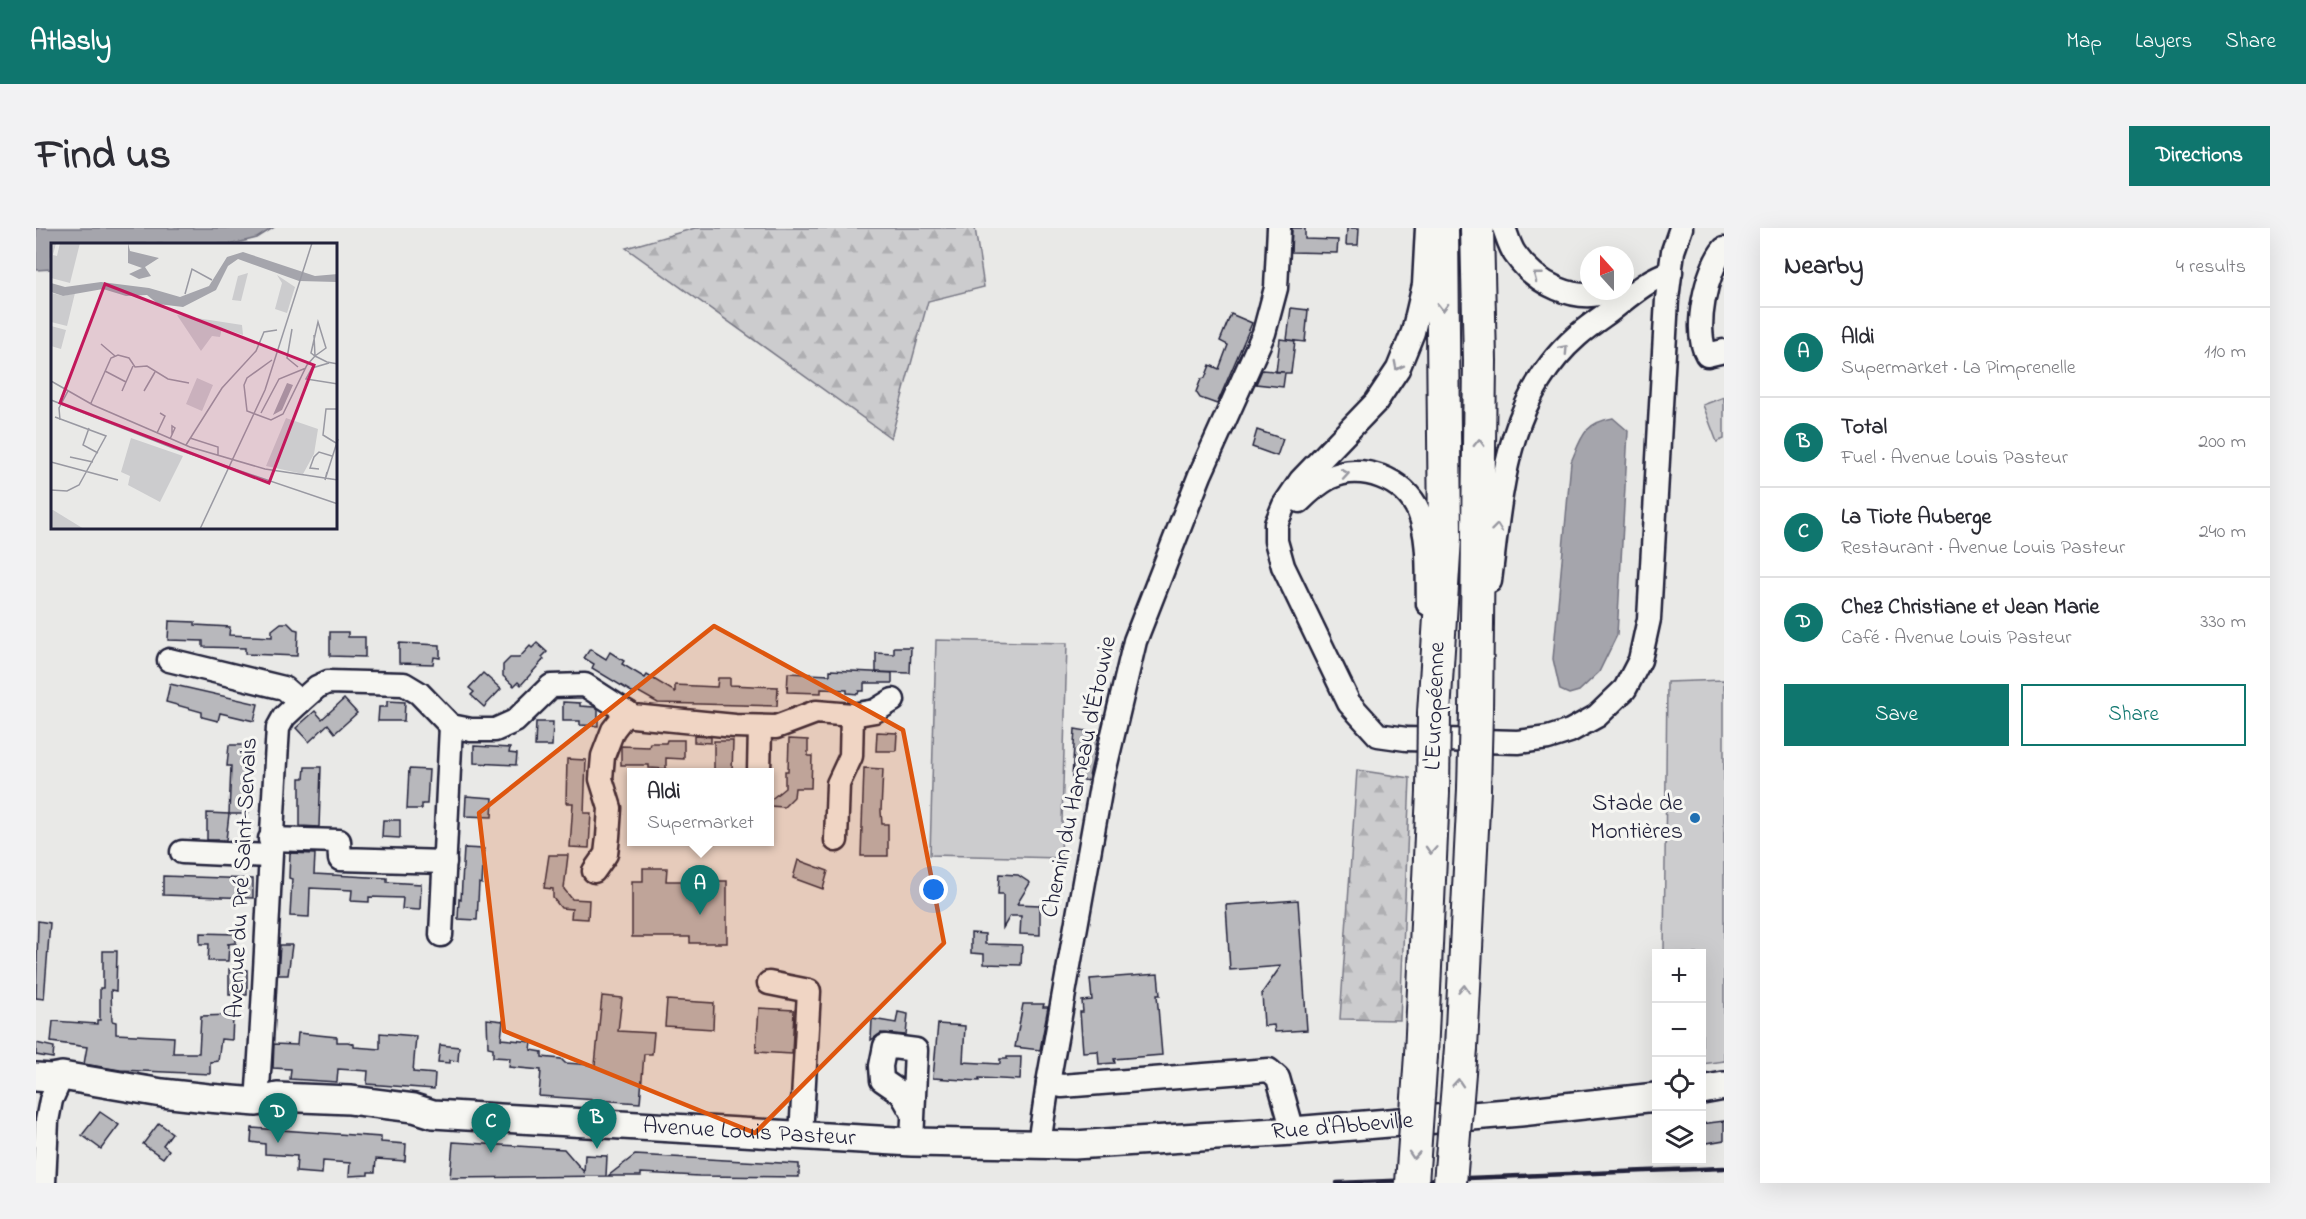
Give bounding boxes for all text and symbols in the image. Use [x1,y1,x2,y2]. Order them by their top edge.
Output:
text: Atlasly [30,22,111,63]
text: Map [2066,27,2102,57]
text: Layers [2135,27,2192,57]
text: Share [2225,27,2276,57]
text: Find us [36,126,171,187]
button: Directions [2129,126,2270,186]
inset map [51,243,338,530]
north arrow [1580,246,1634,300]
text: Nearby [1784,248,1863,286]
text: 4 results [2176,253,2246,282]
one-way arrow [1532,272,1543,283]
one-way arrow [1437,303,1449,312]
text: Aldi [1841,322,1875,354]
text: A [1797,338,1810,367]
text: 110 m [2204,338,2246,367]
one-way arrow [1557,346,1568,356]
text: Supermarket · La Pimprenelle [1841,354,2076,383]
one-way arrow [1394,360,1406,371]
text: Total [1841,412,1887,444]
text: B [1797,428,1810,457]
text: 200 m [2198,428,2246,457]
one-way arrow [1473,438,1485,447]
text: Fuel · Avenue Louis Pasteur [1841,444,2068,473]
one-way arrow [1340,468,1350,481]
text: La Tiote Auberge [1841,502,1991,534]
text: C [1798,518,1809,547]
text: 240 m [2199,518,2246,547]
one-way arrow [1490,523,1502,532]
text: Restaurant · Avenue Louis Pasteur [1841,534,2125,563]
text: Chez Christiane et Jean Marie [1841,592,2099,624]
text: D [1796,608,1811,637]
text: 330 m [2200,608,2246,637]
text: Café · Avenue Louis Pasteur [1841,624,2071,653]
street label: Chemin du Hameau d'Étouvie [1033,633,1127,921]
street label: L'Européenne [1416,641,1456,771]
button: Save [1784,684,2009,746]
button: Share [2021,684,2246,746]
street label: Avenue du Pré Saint-Servais [218,737,268,1019]
popup [627,768,774,846]
text: Aldi [647,777,680,809]
place label: Stade de Montières [1591,787,1683,850]
text: Supermarket [647,809,754,838]
marker: Stade de Montières [1688,811,1702,825]
one-way arrow [1424,846,1437,855]
pin: A [680,866,720,915]
your location [919,875,948,904]
map controls [1652,949,1706,1165]
button: + [1652,949,1706,1003]
one-way arrow [1457,985,1470,994]
button: − [1652,1003,1706,1057]
button: locate [1652,1057,1706,1111]
one-way arrow [1451,1078,1464,1087]
pin: D [258,1094,298,1143]
pin: B [578,1100,616,1149]
street label: Rue d'Abbeville [1270,1103,1415,1150]
pin: C [472,1104,510,1153]
street label: Avenue Louis Pasteur [642,1109,857,1156]
button: layers [1652,1111,1706,1165]
one-way arrow [1408,1150,1421,1159]

